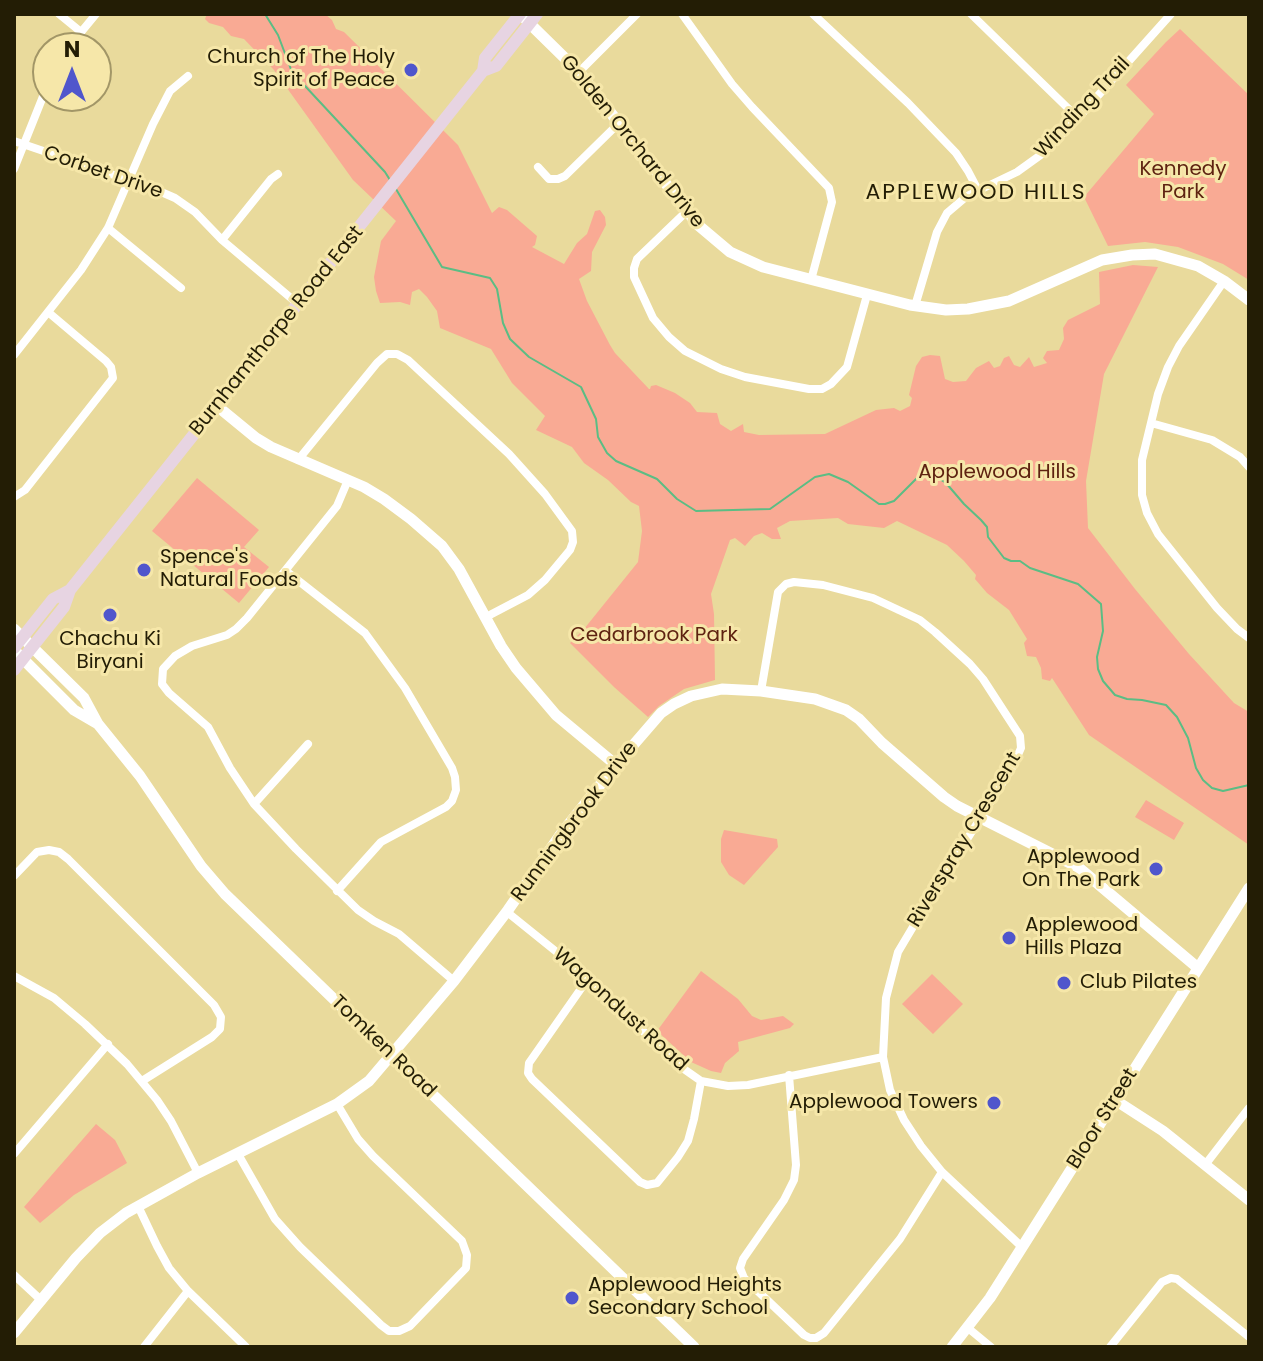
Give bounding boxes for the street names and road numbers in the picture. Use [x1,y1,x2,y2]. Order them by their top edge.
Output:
street label: Golden Orchard Drive [555,51,709,233]
street label: Winding Trail [1030,53,1136,163]
street label: Corbet Drive [40,141,166,205]
street label: Burnhamthorpe Road East [185,221,369,441]
street label: Runningbrook Drive [507,737,643,907]
street label: Riverspray Crescent [903,748,1027,932]
street label: Wagondust Road [547,943,693,1077]
street label: Tomken Road [325,991,441,1103]
street label: Bloor Street [1063,1064,1143,1174]

